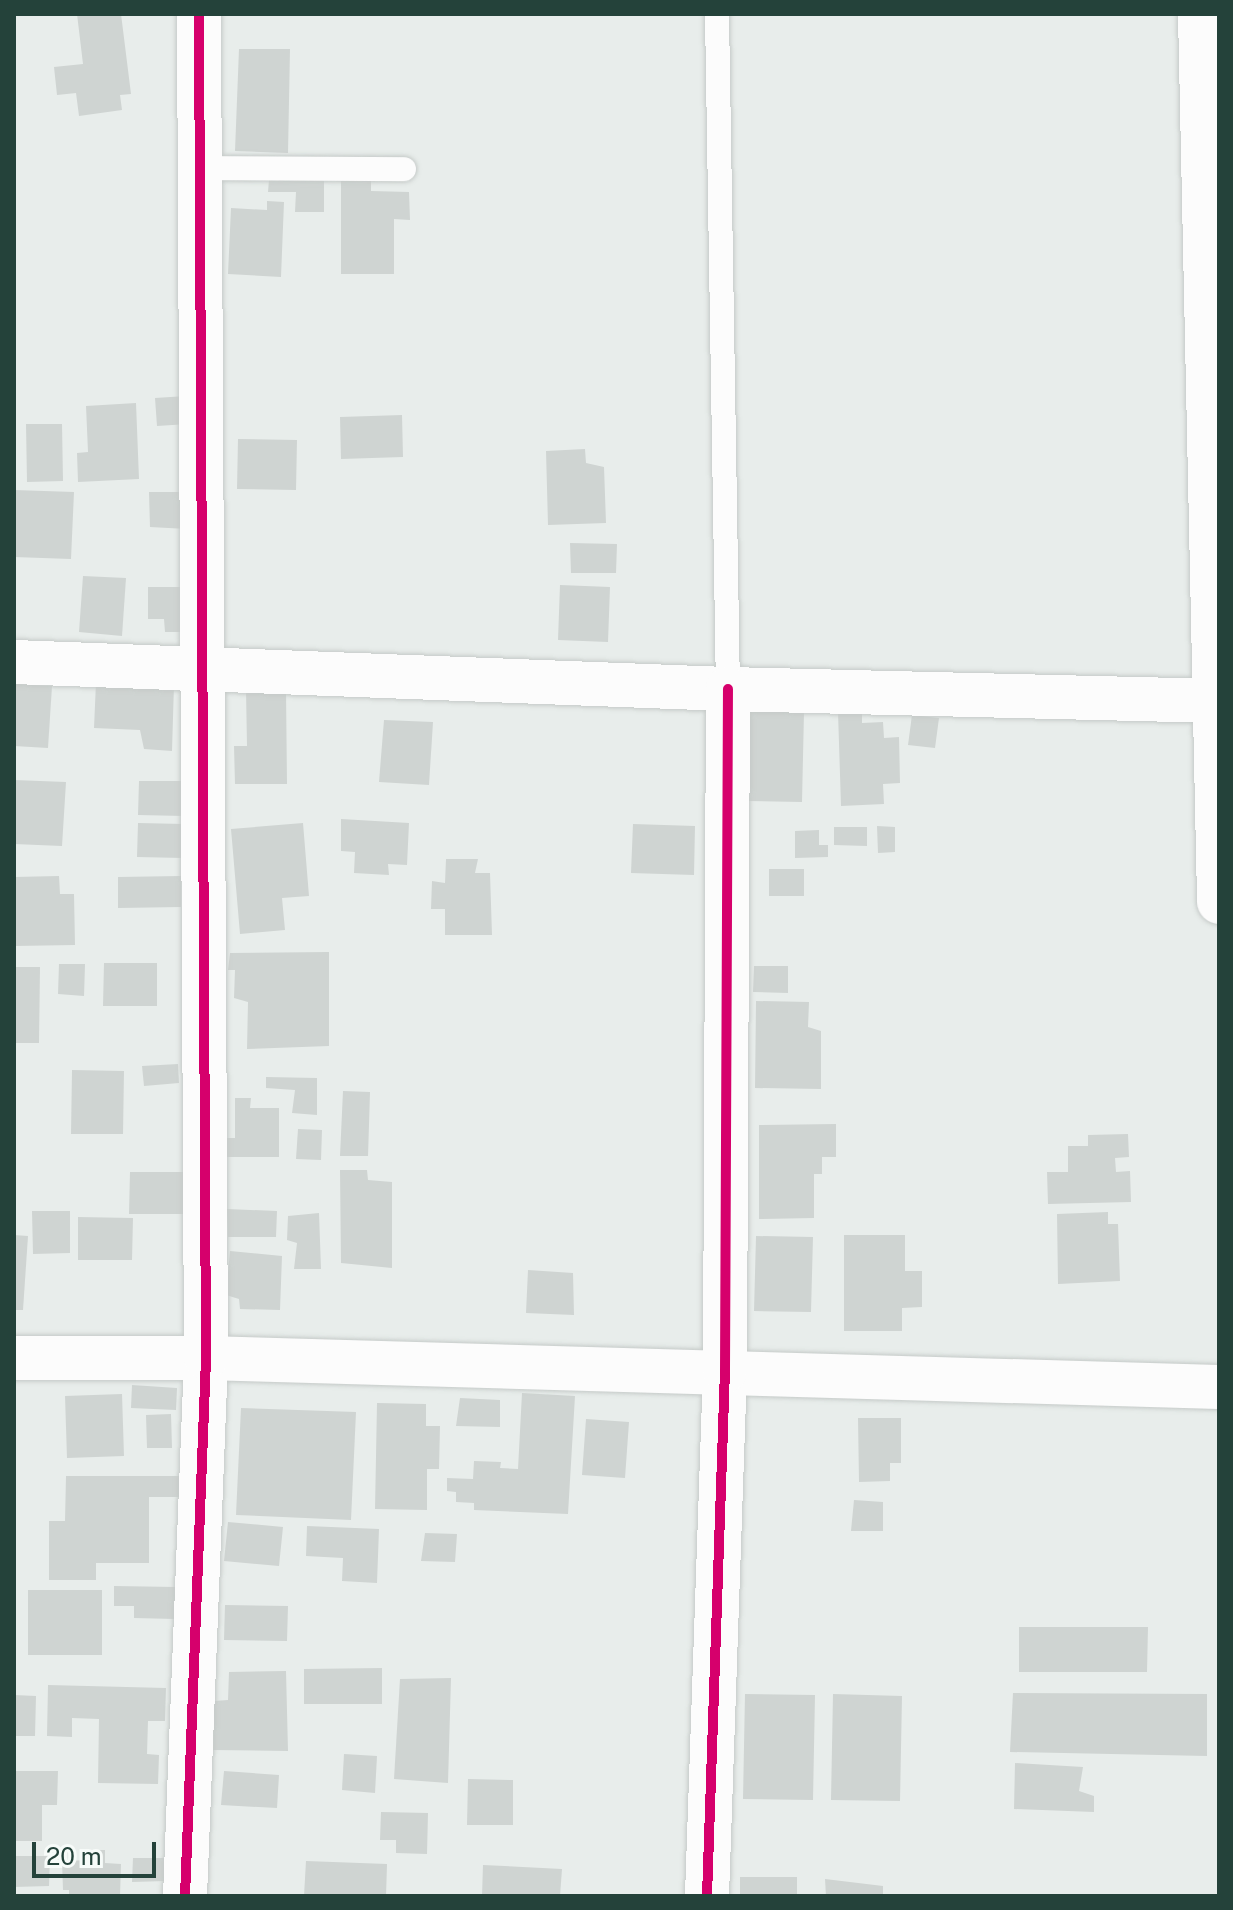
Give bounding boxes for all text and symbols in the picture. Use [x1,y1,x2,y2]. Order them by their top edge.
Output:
scale bar [36,1826,160,1876]
text: 20 m [46,1842,102,1870]

